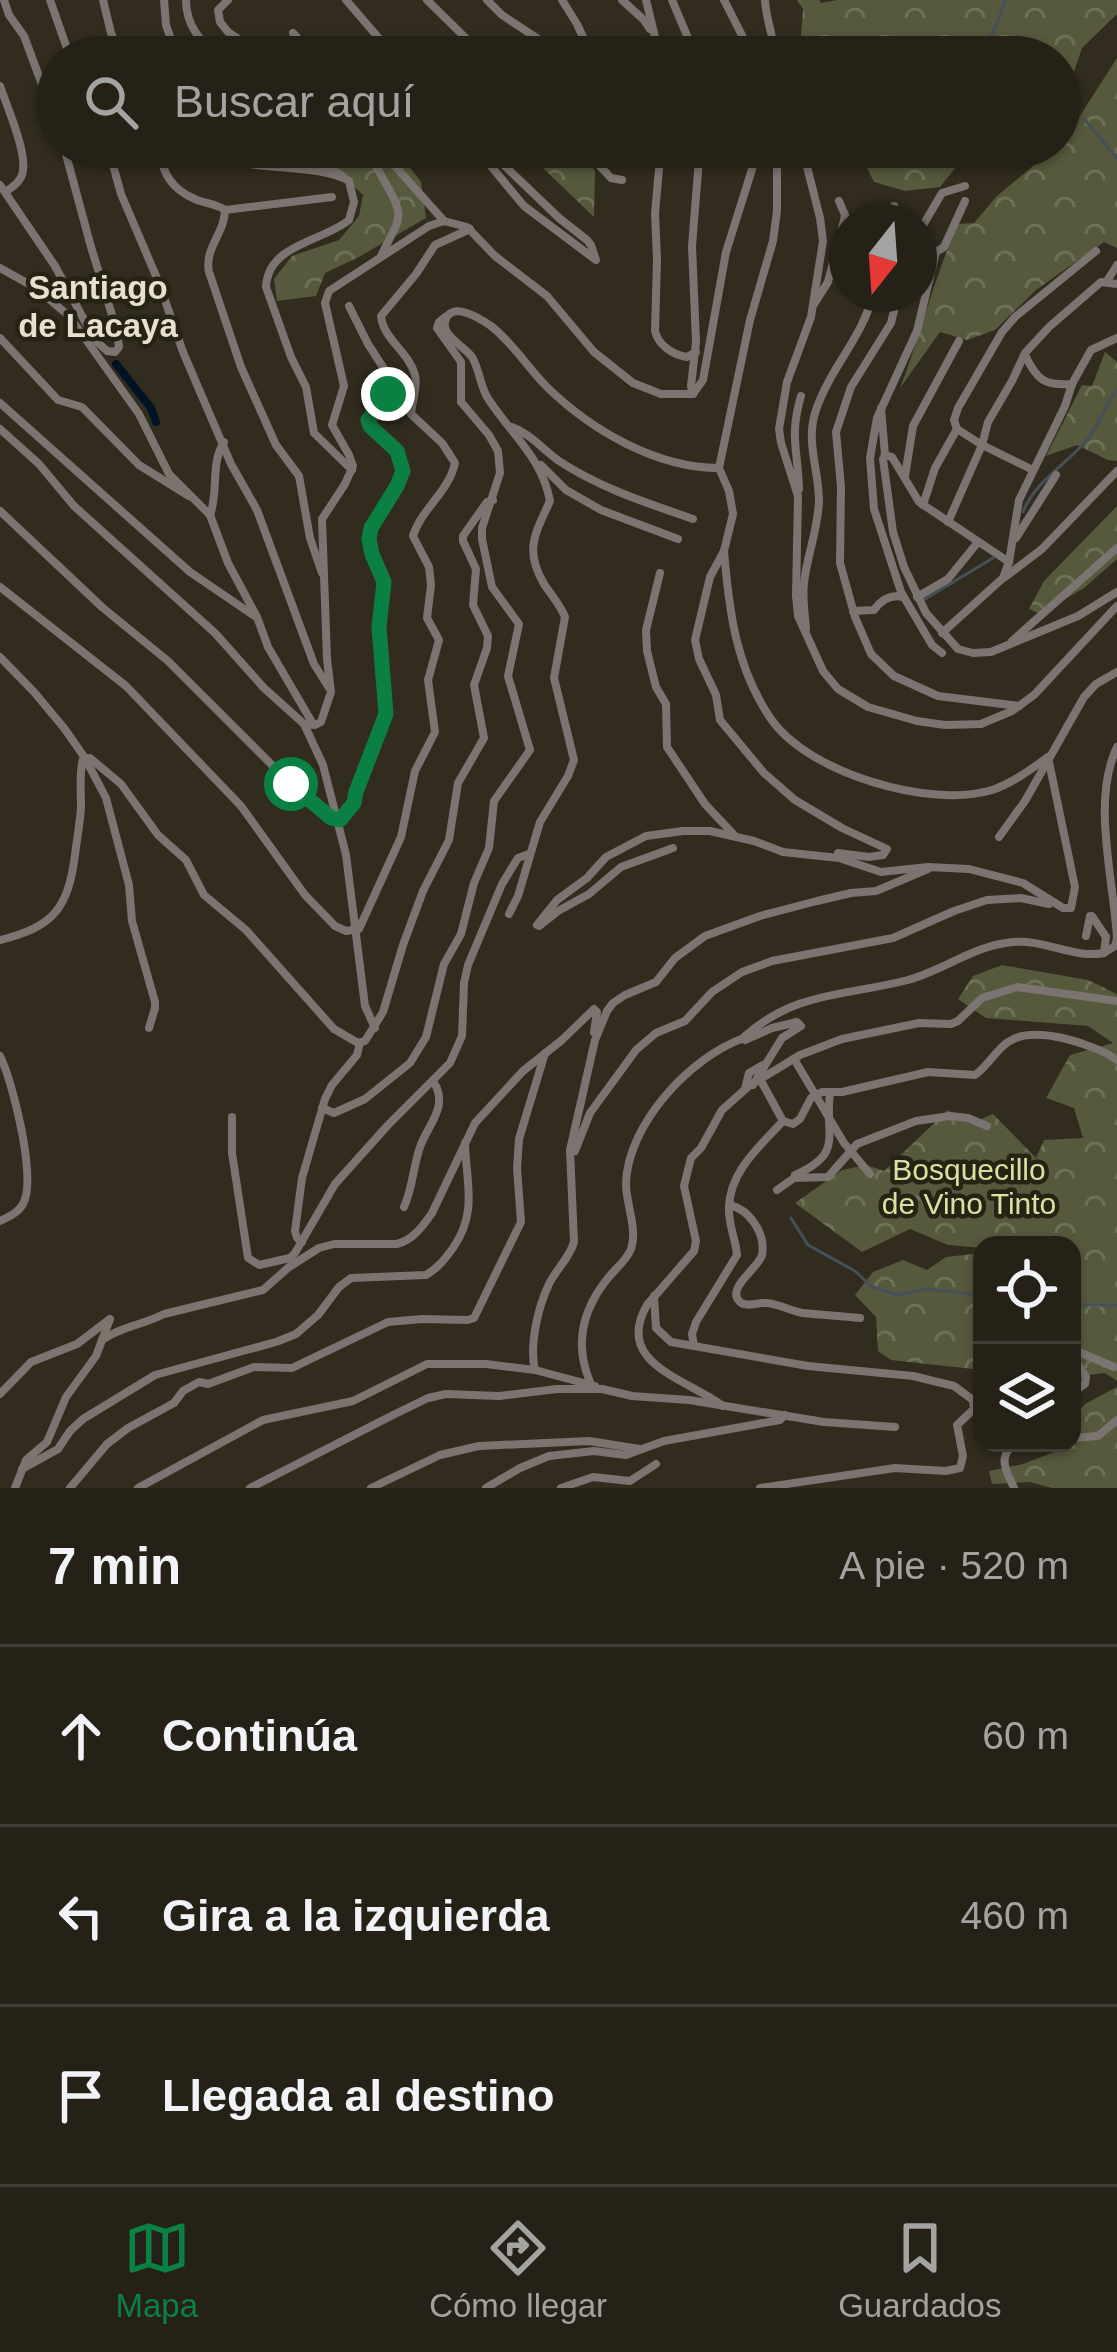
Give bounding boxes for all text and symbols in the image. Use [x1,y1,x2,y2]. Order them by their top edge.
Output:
search box [36,36,1081,168]
icon: search [78,69,144,135]
text: Buscar aquí [174,76,414,127]
north arrow [829,204,937,312]
district label: Santiago de Lacaya [18,269,178,344]
route end [361,367,415,421]
route start [264,757,318,811]
park label: Bosquecillo de Vino Tinto [882,1153,1056,1220]
map controls [973,1236,1081,1452]
button: locate [973,1236,1081,1344]
button: layers [973,1344,1081,1452]
text: 7 min [48,1538,181,1595]
text: A pie · 520 m [839,1544,1069,1587]
icon: ahead [48,1703,114,1769]
text: Continúa [162,1710,357,1761]
text: 60 m [982,1714,1069,1757]
icon: left [48,1883,114,1949]
text: Gira a la izquierda [162,1890,550,1941]
text: 460 m [961,1894,1069,1937]
icon: arrive [48,2063,114,2129]
text: Llegada al destino [162,2070,555,2121]
tab: Mapa [116,2215,198,2325]
tab: Cómo llegar [429,2215,607,2325]
tab: Guardados [838,2215,1001,2325]

